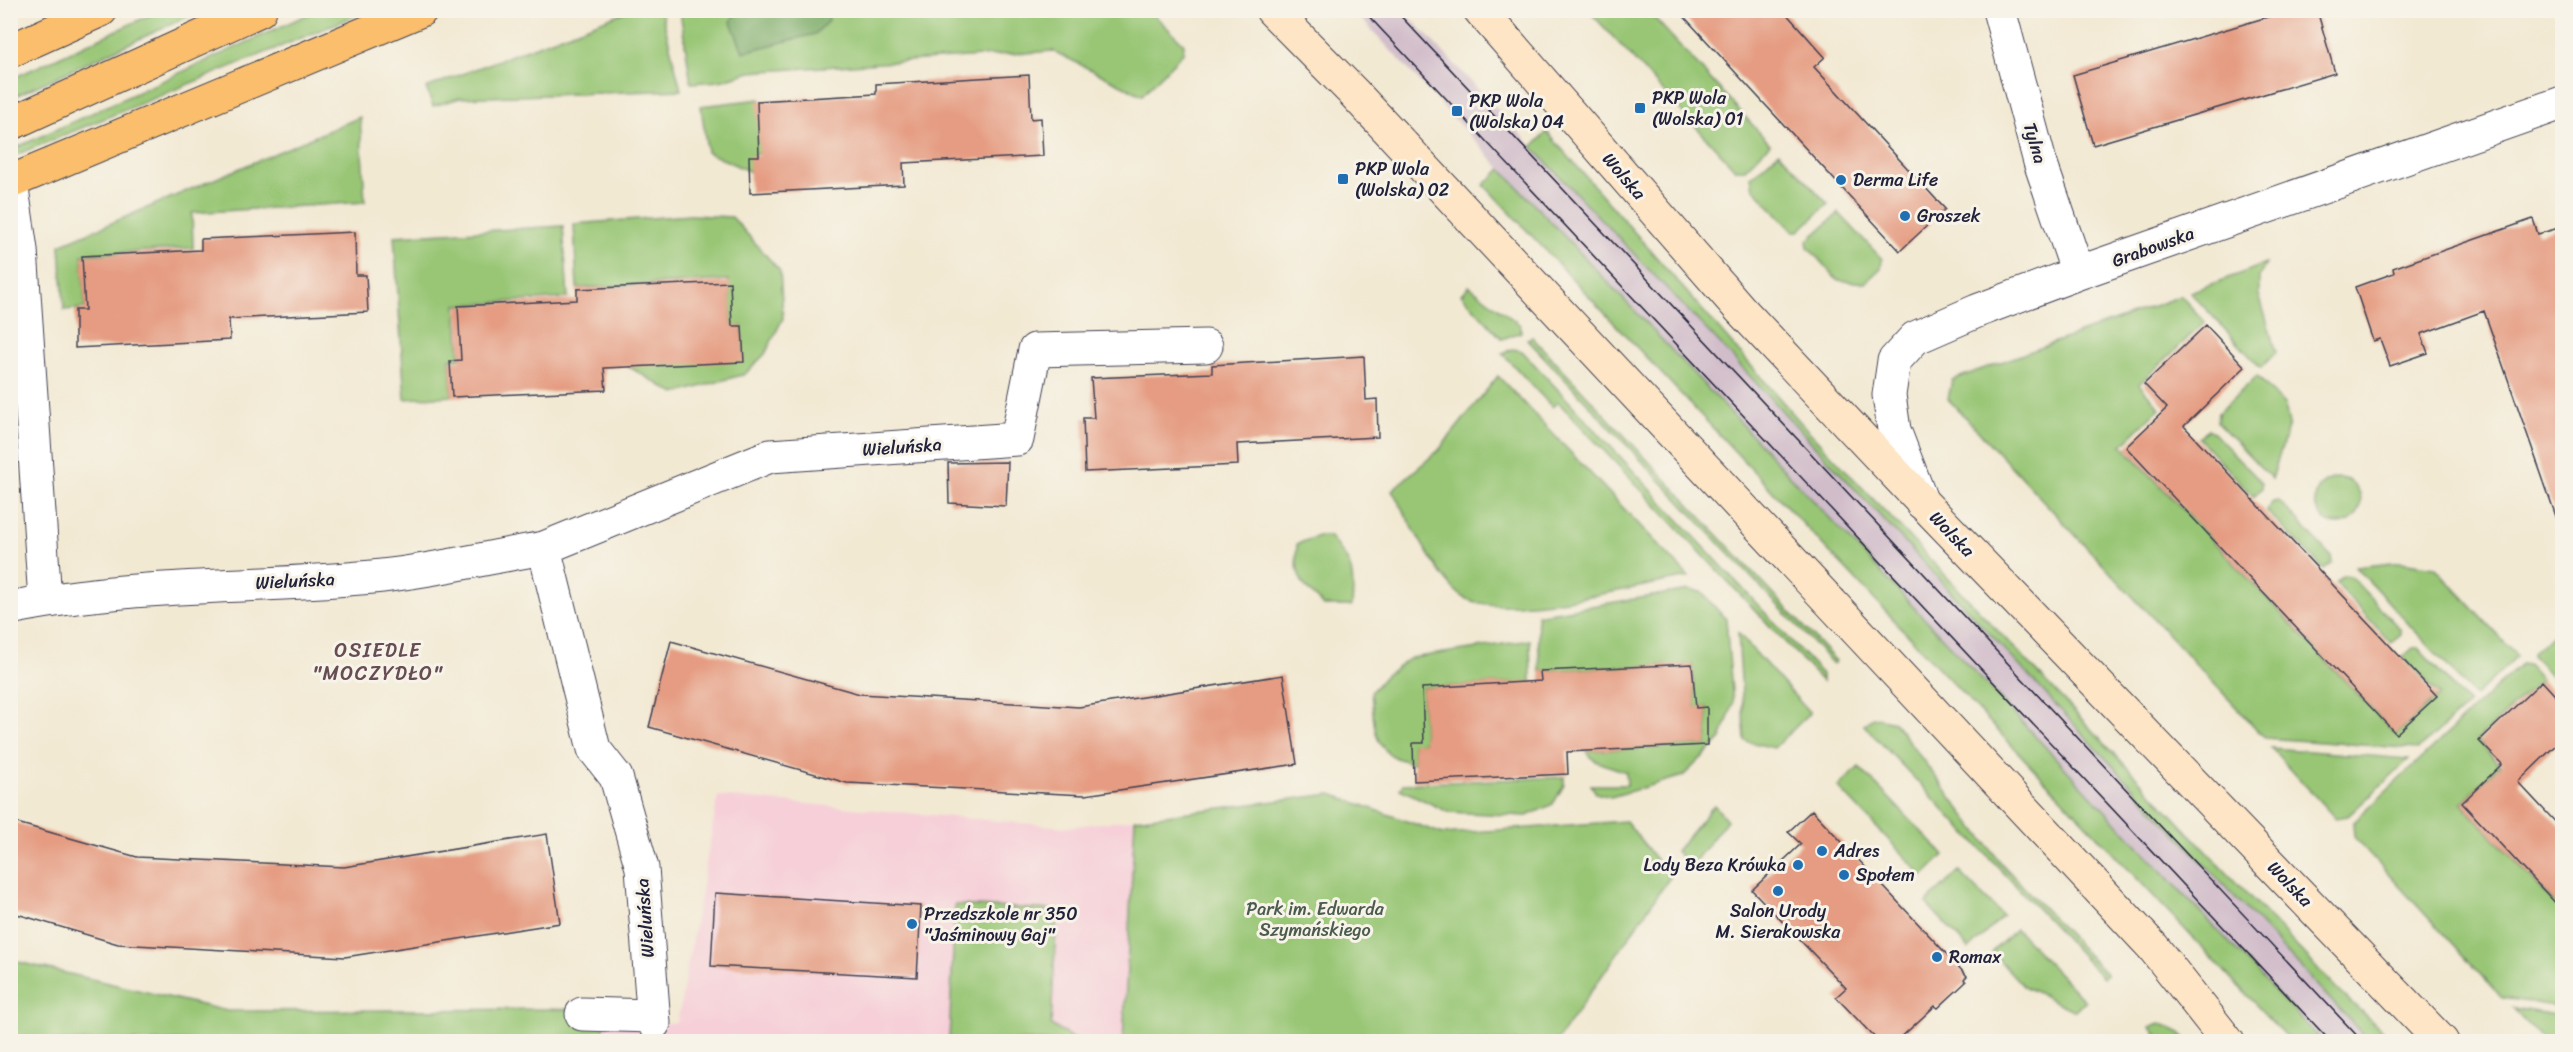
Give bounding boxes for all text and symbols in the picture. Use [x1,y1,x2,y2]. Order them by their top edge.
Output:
place label: PKP Wola (Wolska) 01 [1652,82,1744,135]
place label: PKP Wola (Wolska) 04 [1469,85,1564,138]
marker: PKP Wola (Wolska) 01 [1633,101,1647,115]
marker: PKP Wola (Wolska) 04 [1450,104,1464,118]
street label: Tylna [2014,119,2056,167]
street label: Wolska [1594,145,1655,208]
place label: PKP Wola (Wolska) 02 [1355,153,1449,206]
place label: Derma Life [1853,164,1938,196]
marker: PKP Wola (Wolska) 02 [1336,172,1350,186]
marker: Derma Life [1834,173,1848,187]
place label: Groszek [1917,200,1981,232]
marker: Groszek [1898,209,1912,223]
street label: Grabowska [2107,217,2199,277]
street label: Wieluńska [861,428,943,466]
street label: Wolska [1921,503,1983,566]
street label: Wieluńska [254,563,336,599]
district label: OSIEDLE "MOCZYDŁO" [313,633,443,691]
place label: Adres [1833,835,1880,867]
marker: Adres [1815,844,1829,858]
place label: Lody Beza Krówka [1644,849,1786,881]
street label: Wolska [2259,853,2321,916]
marker: Lody Beza Krówka [1791,858,1805,872]
place label: Społem [1856,859,1915,891]
marker: Społem [1837,868,1851,882]
street label: Wieluńska [626,877,664,959]
marker: Salon Urody M. Sierakowska [1771,884,1785,898]
park label: Park im. Edwarda Szymańskiego [1246,893,1385,946]
place label: Salon Urody M. Sierakowska [1716,895,1841,948]
place label: Przedszkole nr 350 "Jaśminowy Gaj" [924,898,1078,951]
marker: Przedszkole nr 350 "Jaśminowy Gaj" [905,917,919,931]
place label: Romax [1949,941,2002,973]
marker: Romax [1930,950,1944,964]

